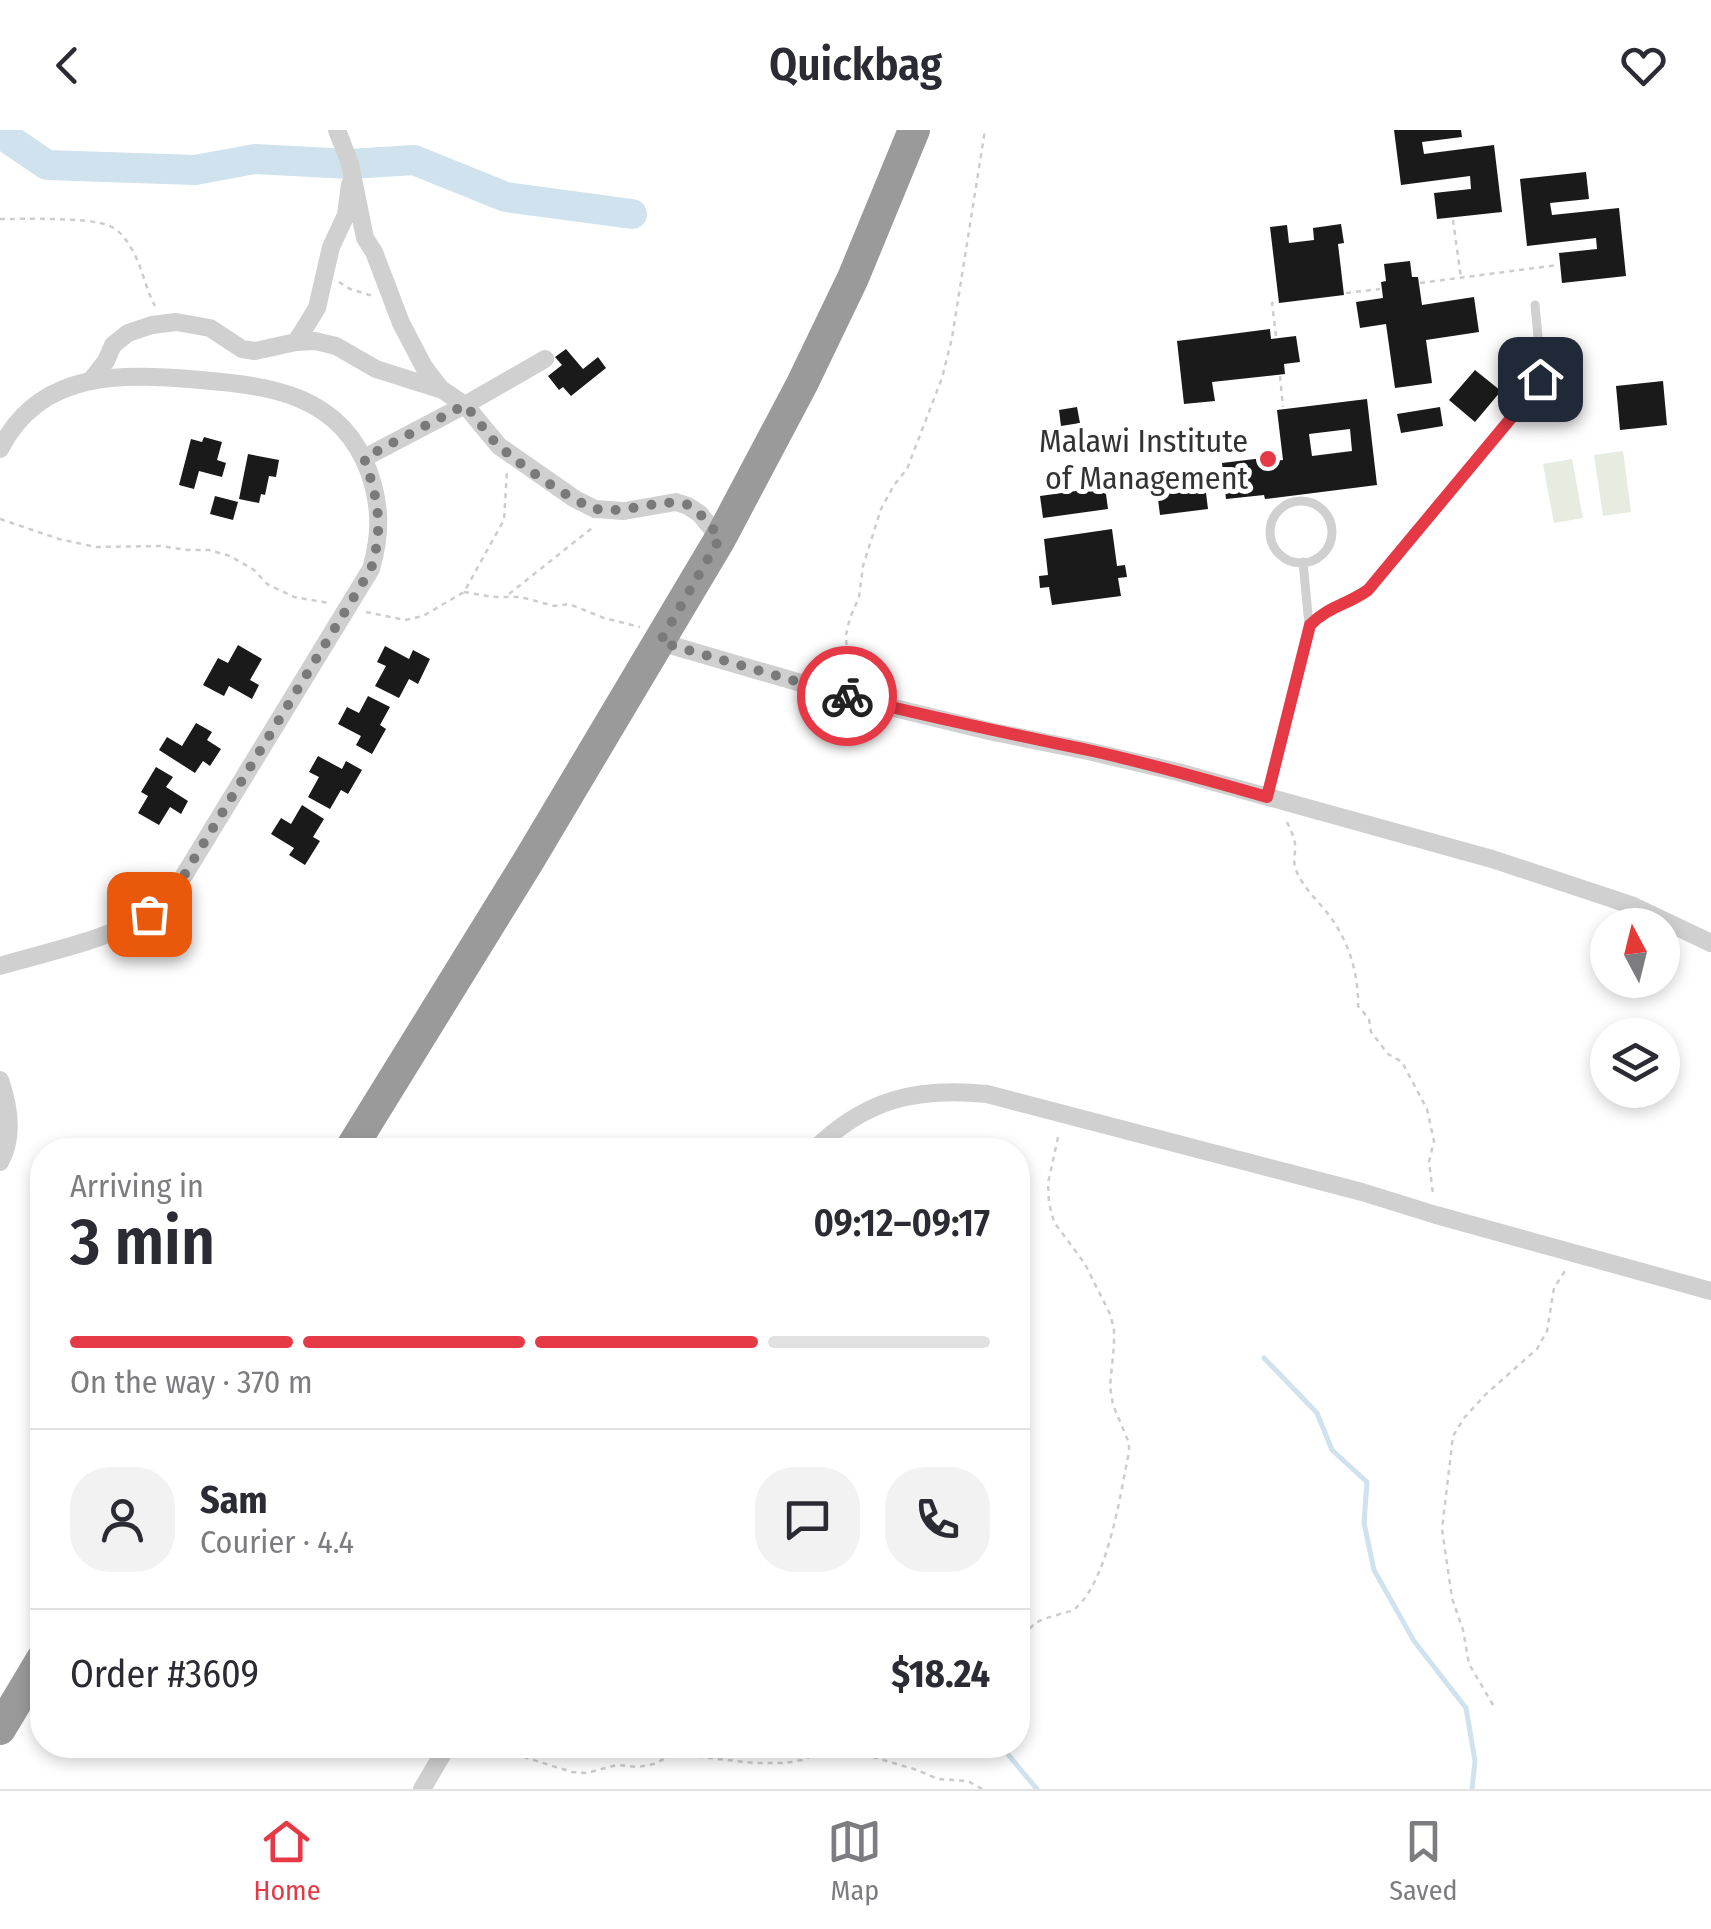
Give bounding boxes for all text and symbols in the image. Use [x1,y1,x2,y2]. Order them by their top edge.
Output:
icon: back [40,38,95,93]
text: Quickbag [769,38,942,92]
icon: heart [1616,38,1671,93]
pin [1498,337,1583,422]
icon: home [1513,352,1568,407]
place label: Malawi Institute of Management [1039,422,1249,497]
marker: Malawi Institute of Management [1257,448,1279,470]
courier [797,646,897,746]
icon: bike [820,669,875,724]
pin [107,872,192,957]
icon: bag [122,887,177,942]
north arrow [1590,908,1680,998]
map controls [1590,908,1680,1108]
button: layers [1590,1018,1680,1108]
text: Arriving in [70,1167,204,1205]
text: 09:12–09:17 [813,1200,990,1246]
text: 3 min [70,1203,215,1281]
text: On the way · 370 m [70,1363,313,1401]
button: person [70,1467,175,1572]
button: chat [755,1467,860,1572]
button: phone [885,1467,990,1572]
text: Sam [200,1477,268,1523]
text: Courier · 4.4 [200,1523,354,1561]
text: Order #3609 [70,1651,259,1697]
text: $18.24 [891,1651,990,1697]
tab: Home [253,1814,320,1907]
tab: Map [827,1814,882,1907]
tab: Saved [1389,1814,1458,1907]

